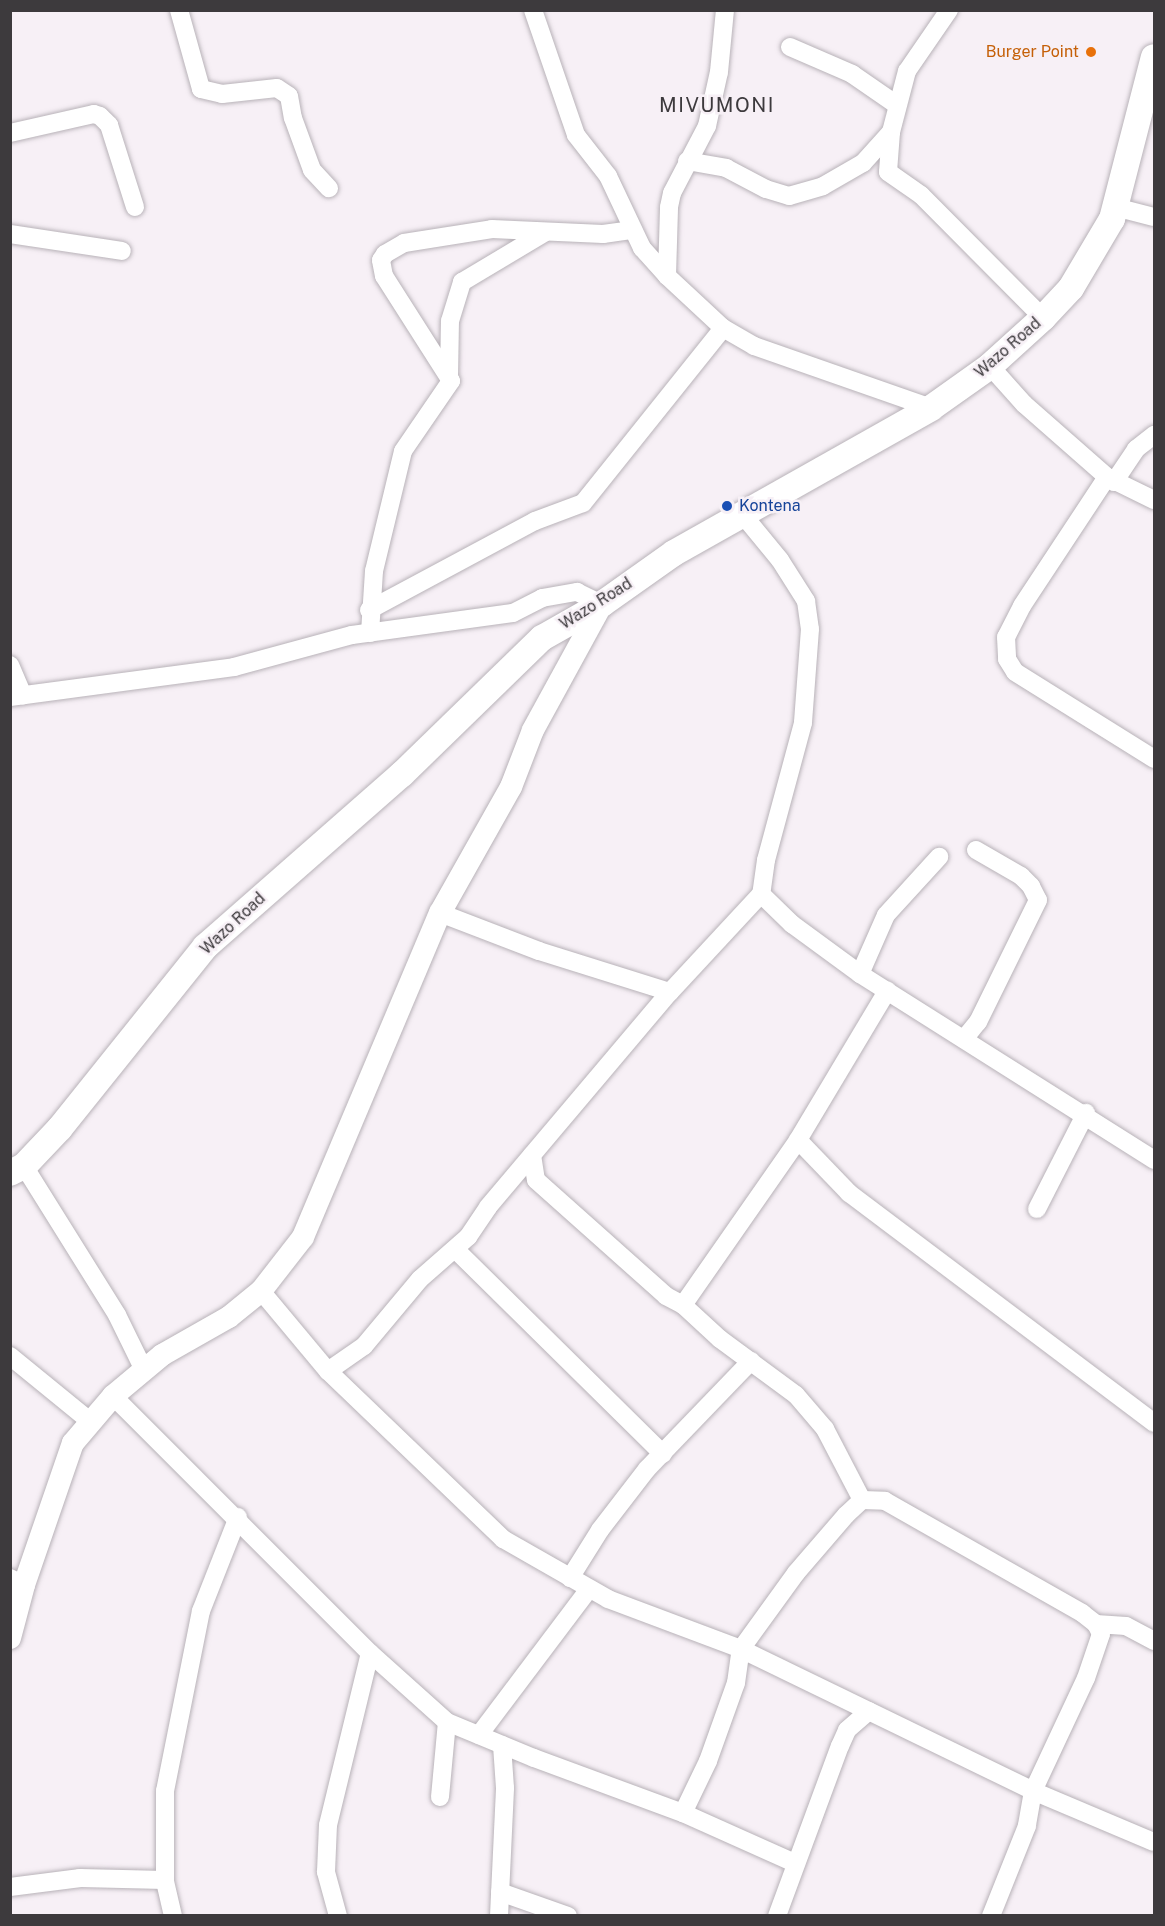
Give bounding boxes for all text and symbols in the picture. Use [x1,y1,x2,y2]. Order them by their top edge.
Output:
place label: Burger Point [986,42,1079,62]
marker: Burger Point [1084,45,1098,59]
district label: MIVUMONI [659,93,775,117]
street label: Wazo Road [971,314,1045,382]
place label: Kontena [739,496,801,516]
marker: Kontena [720,499,734,513]
street label: Wazo Road [556,574,636,634]
street label: Wazo Road [197,889,269,959]

